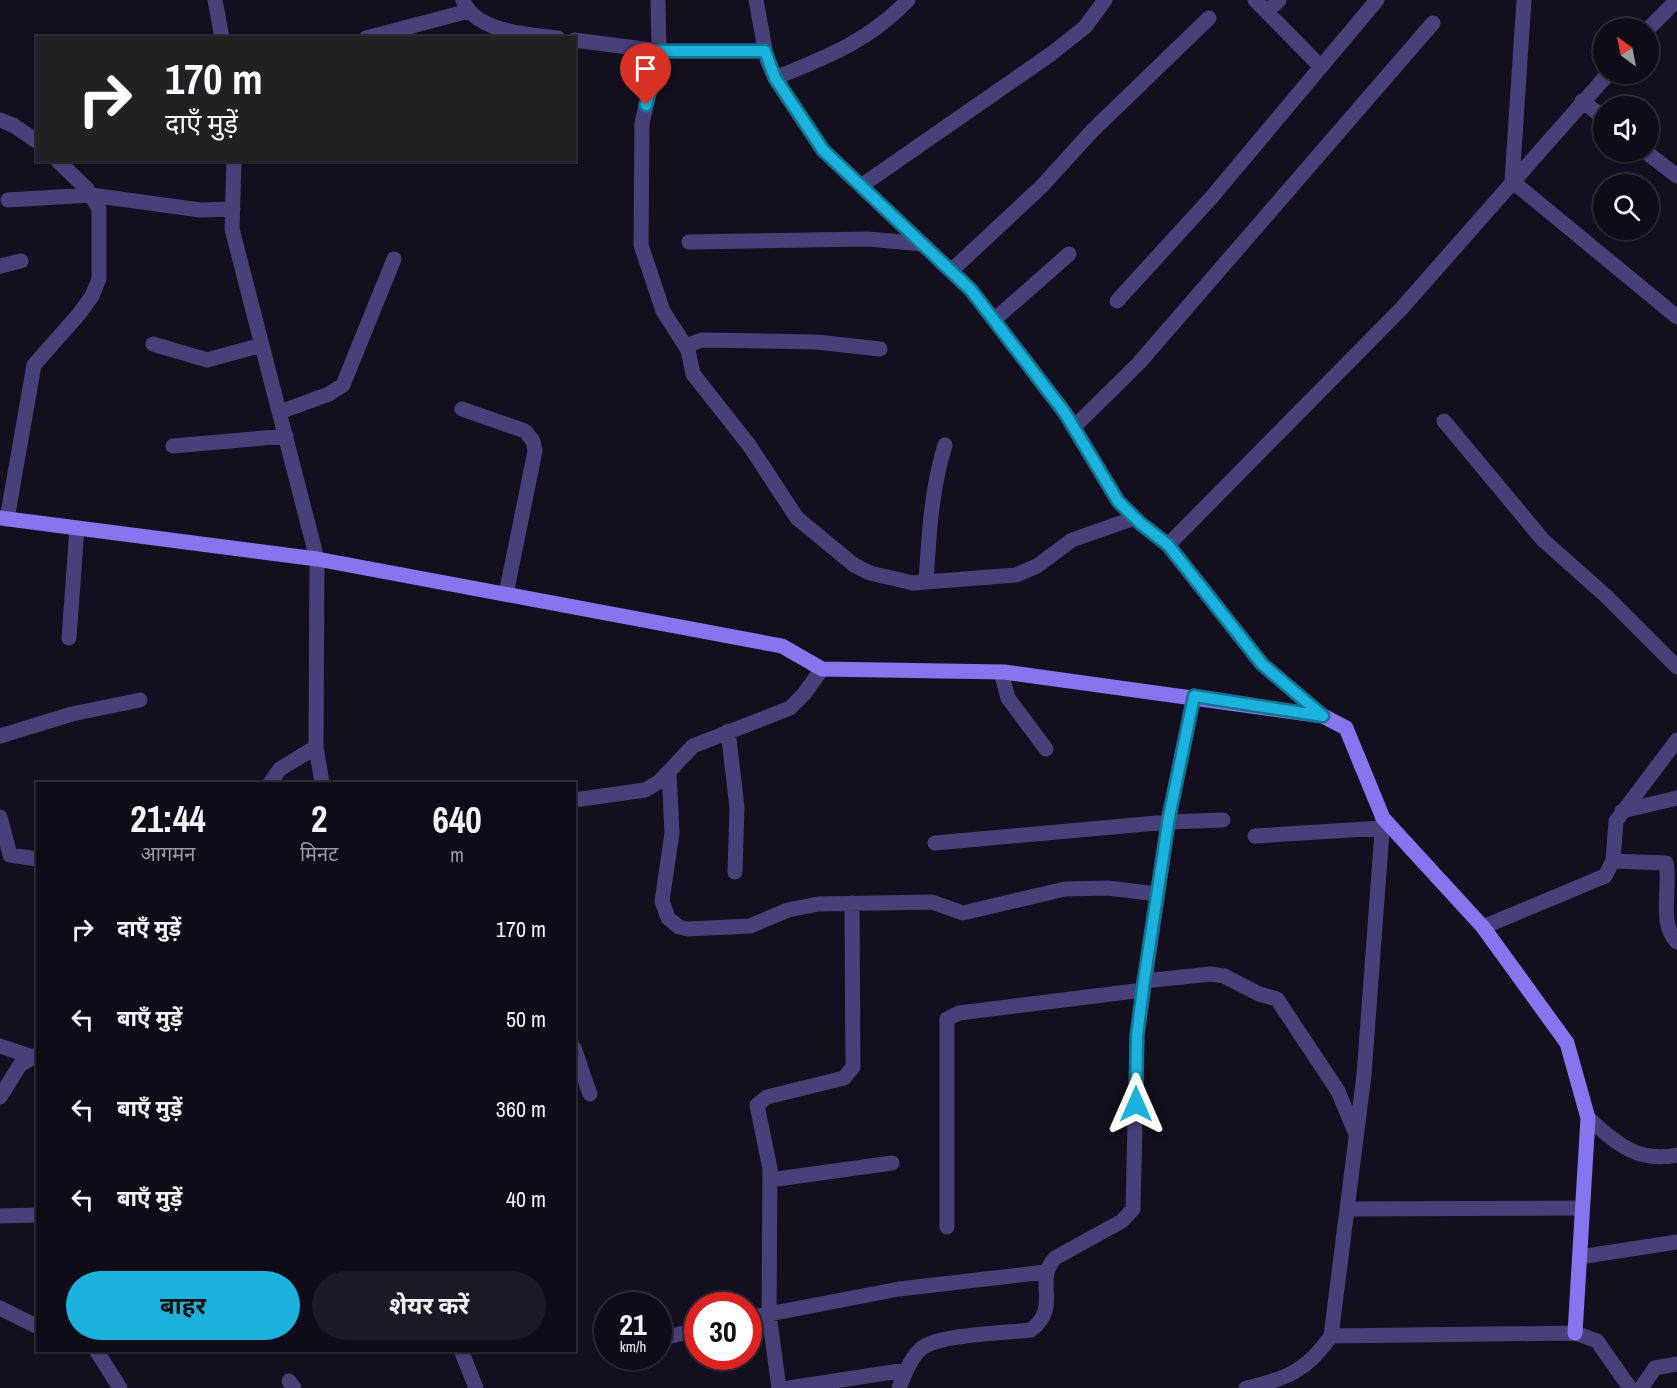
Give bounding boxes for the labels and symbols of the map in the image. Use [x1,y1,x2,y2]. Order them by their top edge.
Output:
north arrow [1593,18,1659,84]
pin [620,43,671,105]
position arrow [1104,1072,1168,1136]
speed limit sign: 30 [684,1292,762,1370]

